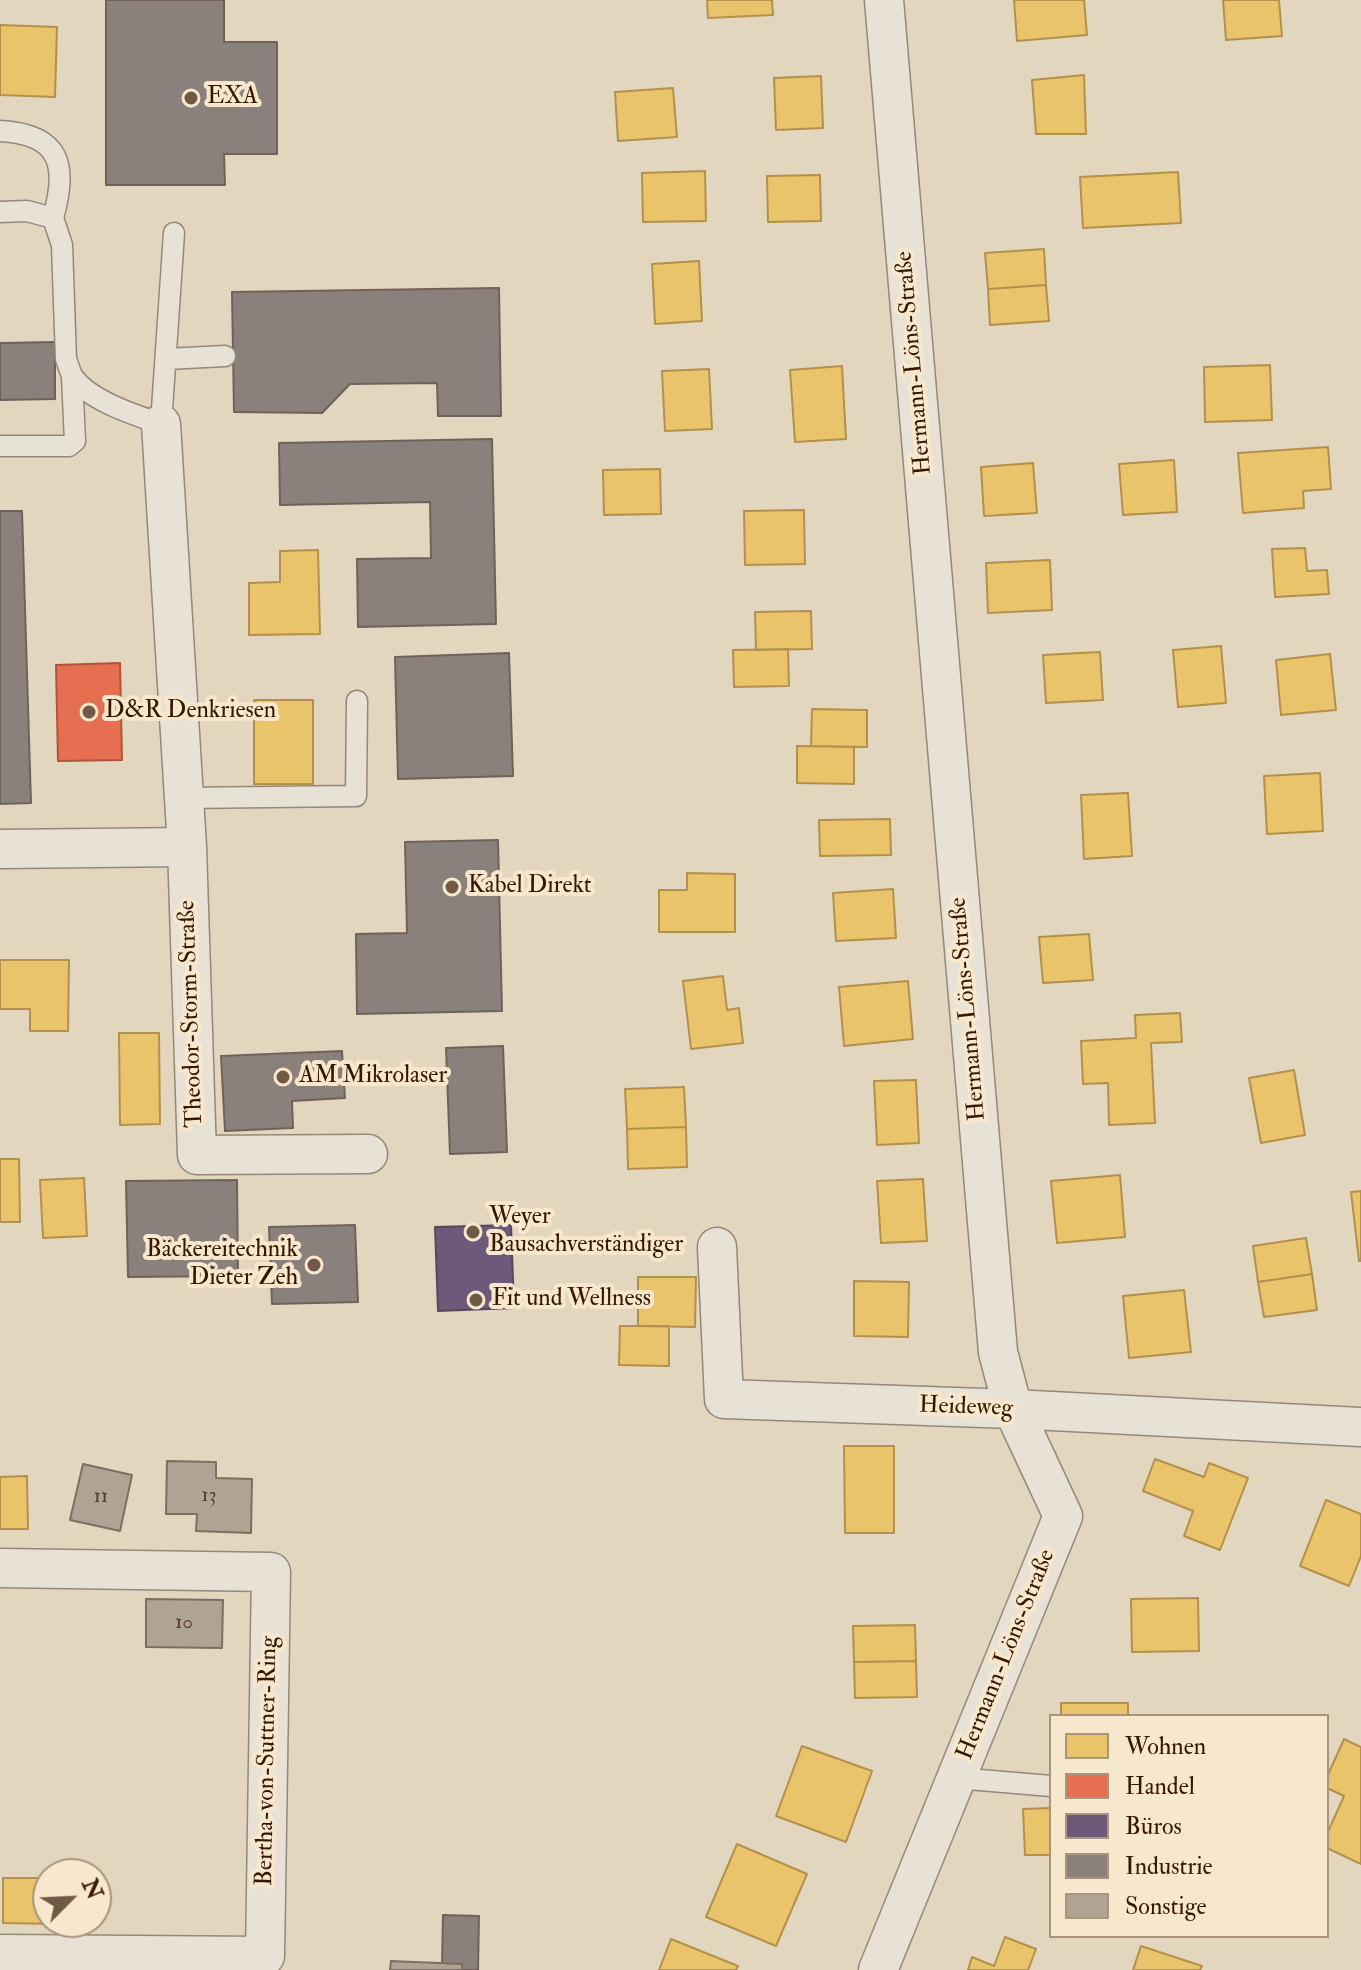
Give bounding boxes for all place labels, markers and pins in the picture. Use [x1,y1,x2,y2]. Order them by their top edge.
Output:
place label: EXA [207,84,258,112]
marker: EXA [182,89,200,107]
place label: D&R Denkriesen [105,698,276,726]
marker: D&R Denkriesen [80,703,98,721]
place label: Kabel Direkt [468,873,592,901]
marker: Kabel Direkt [443,878,461,896]
place label: AM Mikrolaser [299,1063,447,1091]
marker: AM Mikrolaser [274,1068,292,1086]
place label: Weyer Bausachverständiger [489,1204,683,1260]
marker: Weyer Bausachverständiger [464,1223,482,1241]
place label: Bäckereitechnik Dieter Zeh [146,1237,298,1293]
marker: Bäckereitechnik Dieter Zeh [305,1256,323,1274]
place label: Fit und Wellness [492,1286,651,1314]
marker: Fit und Wellness [467,1291,485,1309]

